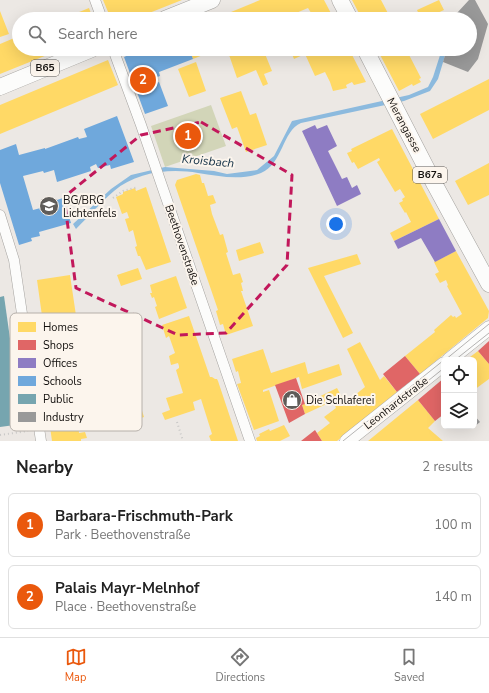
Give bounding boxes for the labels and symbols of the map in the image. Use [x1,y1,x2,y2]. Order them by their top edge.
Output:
road number: B65 [31,60,59,76]
pin: 2 [130,65,156,95]
street label: Merangasse [383,95,425,155]
pin: 1 [175,121,201,151]
water label: Kroisbach [181,151,235,171]
road number: B67a [413,167,447,183]
place label: BG/BRG Lichtenfels [63,193,117,221]
school or university icon: BG/BRG Lichtenfels [38,195,60,217]
street label: Beethovenstraße [161,203,203,287]
your location [326,214,346,234]
legend [10,313,142,431]
text: Homes [43,320,78,335]
text: Shops [43,338,74,353]
text: Offices [43,356,77,371]
street label: Leonhardstraße [361,373,431,433]
text: Schools [43,374,82,389]
shop icon: Die Schlaferei [281,389,303,411]
text: Public [43,392,73,407]
place label: Die Schlaferei [306,393,374,408]
text: Industry [43,410,84,425]

